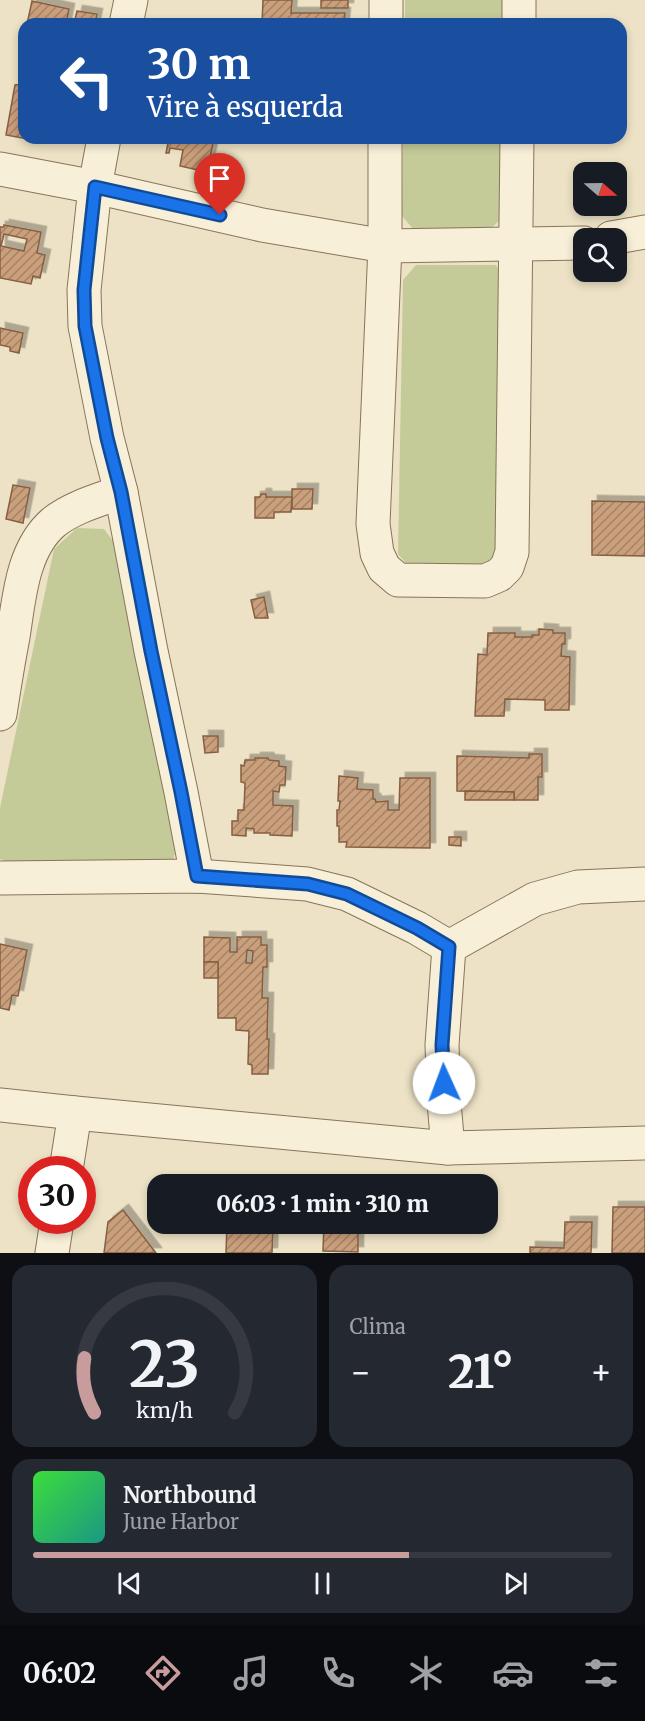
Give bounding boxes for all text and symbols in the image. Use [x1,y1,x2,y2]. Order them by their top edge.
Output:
text: 30 m [147,38,251,90]
icon: left [48,42,126,120]
text: Vire à esquerda [147,90,343,124]
pin [194,153,245,215]
icon: arrive [203,162,236,195]
north arrow [573,162,627,216]
map controls [573,162,627,282]
button: search [573,228,627,282]
position arrow [412,1051,476,1115]
speed limit sign: 30 [18,1156,96,1234]
text: 06:03 · 1 min · 310 m [216,1190,429,1218]
text: Clima [350,1314,406,1339]
text: 23 [129,1326,200,1404]
text: 21° [448,1344,514,1400]
text: − [350,1352,372,1393]
text: + [590,1352,612,1393]
text: km/h [136,1397,193,1424]
text: Northbound [123,1481,256,1509]
text: June Harbor [123,1509,239,1534]
icon: previous [113,1567,146,1600]
icon: pause [306,1567,339,1600]
icon: next [499,1567,532,1600]
icon: directions [142,1652,184,1694]
icon: music [230,1652,272,1694]
icon: phone [317,1652,359,1694]
icon: climate [405,1652,447,1694]
icon: car [492,1652,534,1694]
icon: filters [580,1652,622,1694]
text: 06:02 [23,1656,96,1690]

